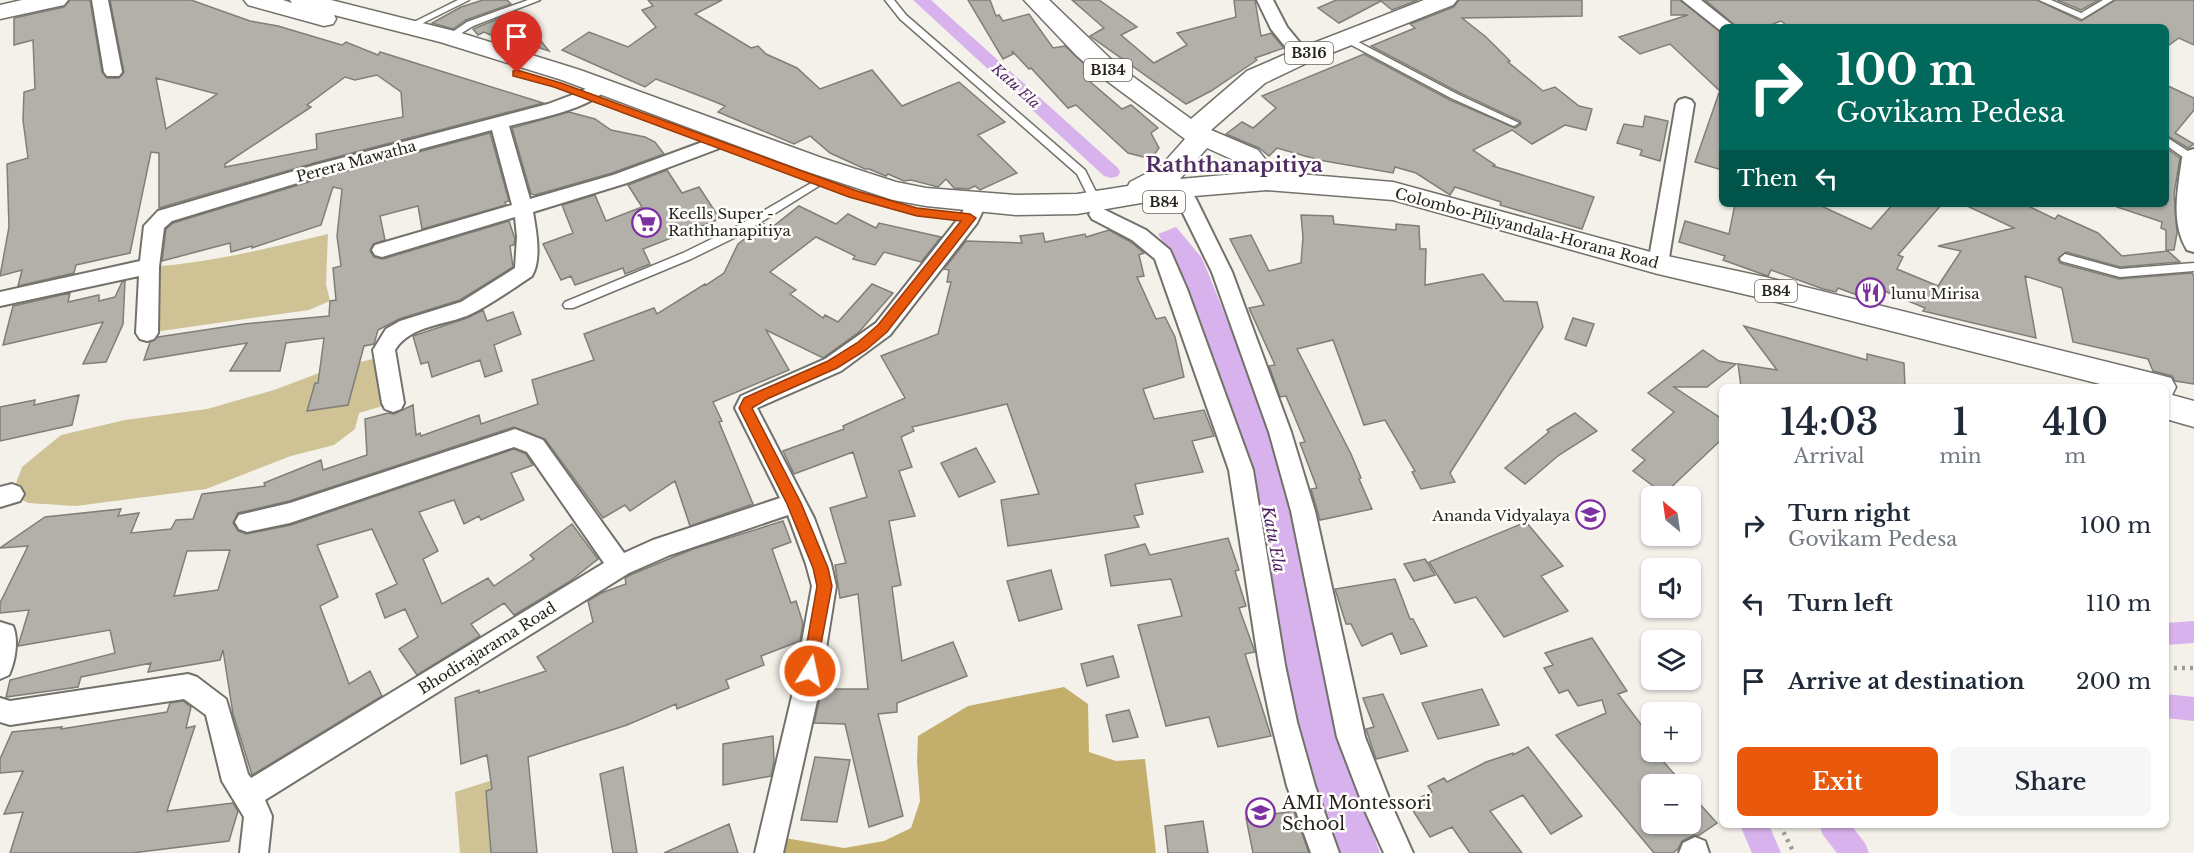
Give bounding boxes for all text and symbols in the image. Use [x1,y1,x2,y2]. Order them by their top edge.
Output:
pin [491,11,542,73]
icon: arrive [500,20,533,53]
road number: B316 [1285,42,1333,64]
text: 100 m [1836,44,1975,96]
icon: right [1737,48,1815,126]
water label: Katu Ela [987,59,1044,112]
road number: B134 [1084,59,1132,81]
text: Govikam Pedesa [1836,96,2065,129]
street label: Perera Mawatha [294,136,419,186]
district label: Raththanapitiya [1145,152,1323,178]
icon: left [1810,162,1843,195]
text: Then [1737,165,1798,192]
street label: Colombo-Piliyandala-Horana Road [1393,184,1661,272]
road number: B84 [1143,191,1185,213]
place label: Keells Super - Raththanapitiya [668,204,792,240]
supermarket icon: Keells Super - Raththanapitiya [631,206,663,238]
restaurant icon: lunu Mirisa [1854,277,1886,309]
road number: B84 [1755,280,1797,302]
place label: lunu Mirisa [1891,284,1980,303]
text: 14:03 [1780,400,1878,445]
text: 1 [1953,400,1968,445]
text: 410 [2042,400,2108,445]
text: Arrival [1794,444,1865,468]
text: min [1939,444,1981,468]
text: m [2064,444,2086,468]
north arrow [1641,486,1701,546]
map controls [1641,486,1701,834]
school or university icon: Ananda Vidyalaya [1575,499,1607,531]
text: Turn right [1788,500,1910,527]
water label: Katu Ela [1258,503,1290,574]
place label: Ananda Vidyalaya [1431,506,1571,525]
icon: right [1737,509,1770,542]
text: 100 m [2080,512,2151,539]
text: Govikam Pedesa [1788,527,1957,551]
button: sound [1641,558,1701,618]
icon: left [1737,587,1770,620]
text: Turn left [1788,590,1893,617]
text: 110 m [2086,590,2151,617]
street label: Bhodirajarama Road [414,598,560,698]
button: layers [1641,630,1701,690]
position arrow [778,639,842,703]
icon: arrive [1737,665,1770,698]
text: Arrive at destination [1788,668,2025,695]
text: 200 m [2076,668,2151,695]
button: + [1641,702,1701,762]
button: Exit [1737,747,1938,816]
button: Share [1950,747,2151,816]
button: − [1641,774,1701,834]
place label: AMI Montessori School [1281,792,1431,835]
school or university icon: AMI Montessori School [1245,797,1277,829]

